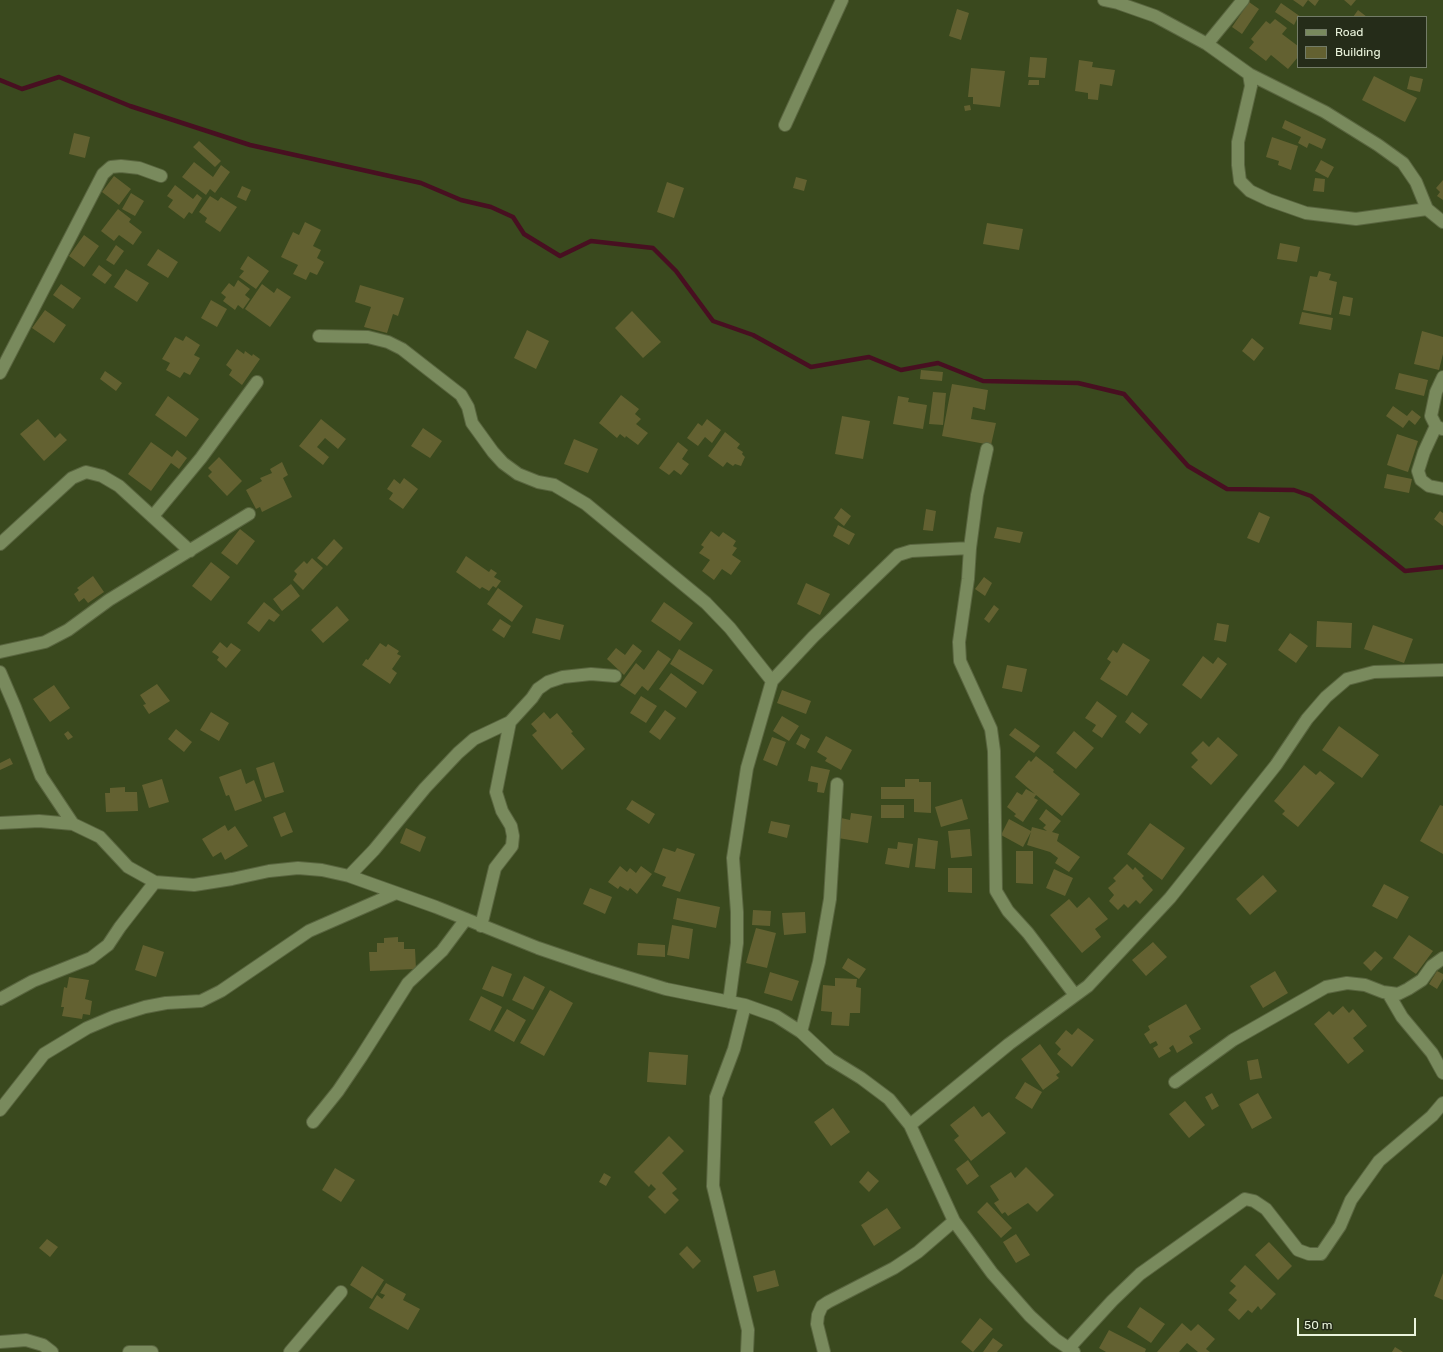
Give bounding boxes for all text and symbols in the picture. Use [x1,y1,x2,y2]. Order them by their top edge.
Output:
legend [1297,16,1427,68]
text: Road [1335,25,1363,39]
text: Building [1335,45,1381,59]
scale bar [1299,1310,1418,1336]
text: 50 m [1304,1318,1332,1332]

